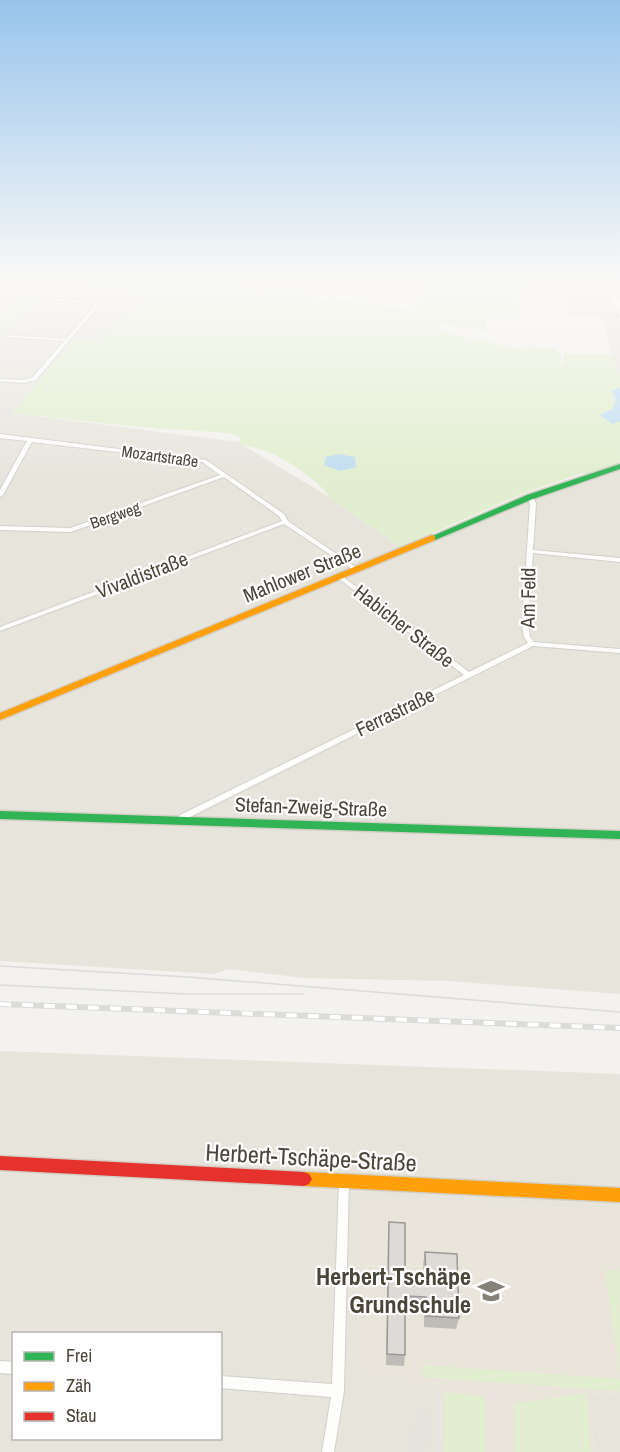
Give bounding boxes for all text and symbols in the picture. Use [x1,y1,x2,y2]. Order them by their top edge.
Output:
street label: Mozartstraße [120,440,200,472]
street label: Bergweg [87,496,144,534]
street label: Mahlower Straße [239,537,365,608]
street label: Vivaldistraße [92,545,192,604]
street label: Am Feld [513,568,542,629]
street label: Habicher Straße [349,578,460,673]
street label: Ferrastraße [351,681,439,742]
street label: Stefan-Zweig-Straße [234,790,388,823]
street label: Herbert-Tschäpe-Straße [205,1135,418,1179]
place label: Herbert-Tschäpe Grundschule [316,1260,471,1320]
school or university icon: Herbert-Tschäpe Grundschule [476,1276,506,1306]
legend [12,1332,222,1440]
text: Frei [66,1343,92,1368]
text: Zäh [66,1373,91,1398]
text: Stau [66,1403,96,1428]

